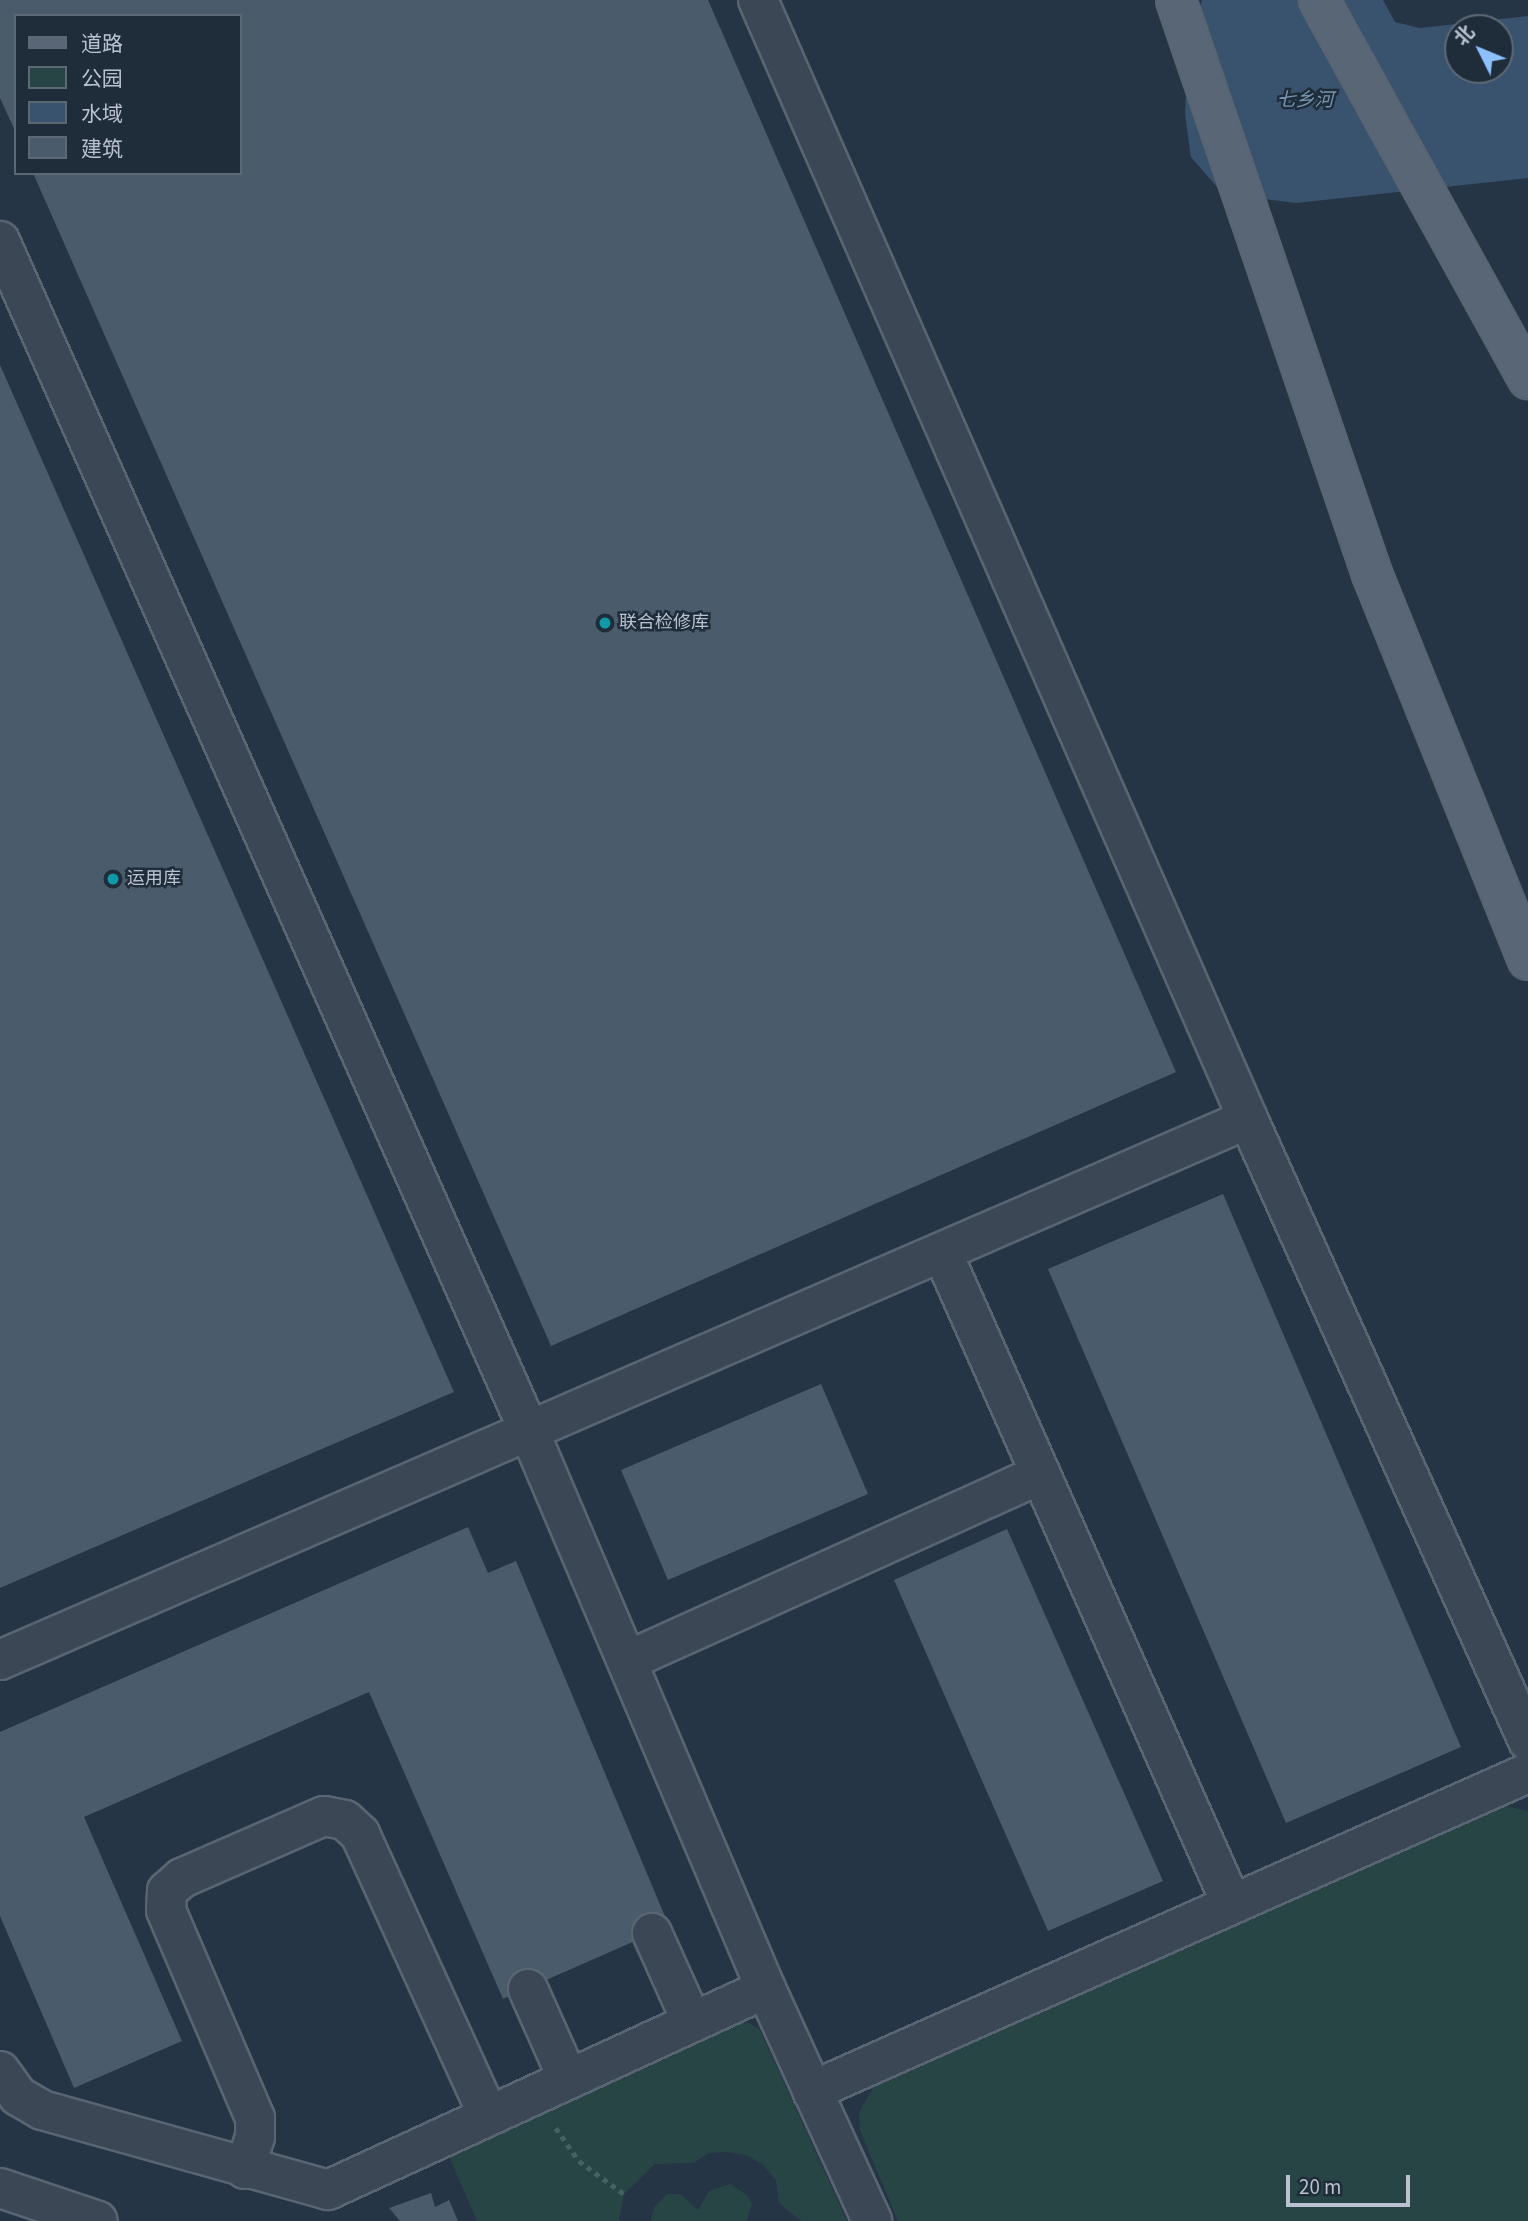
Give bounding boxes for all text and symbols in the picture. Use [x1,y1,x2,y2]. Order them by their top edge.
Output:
legend [14,14,242,175]
north arrow [1444,14,1514,84]
text: 北 [1448,20,1481,52]
text: 道路 [81,29,123,59]
text: 公园 [81,64,123,94]
water label: 七乡河 [1277,90,1333,112]
text: 水域 [81,99,123,129]
text: 建筑 [81,134,123,164]
place label: 联合检修库 [619,612,709,634]
marker: 联合检修库 [597,615,613,631]
place label: 运用库 [127,868,181,890]
marker: 运用库 [105,871,121,887]
scale bar [1290,2162,1414,2206]
text: 20 m [1299,2172,1341,2202]

